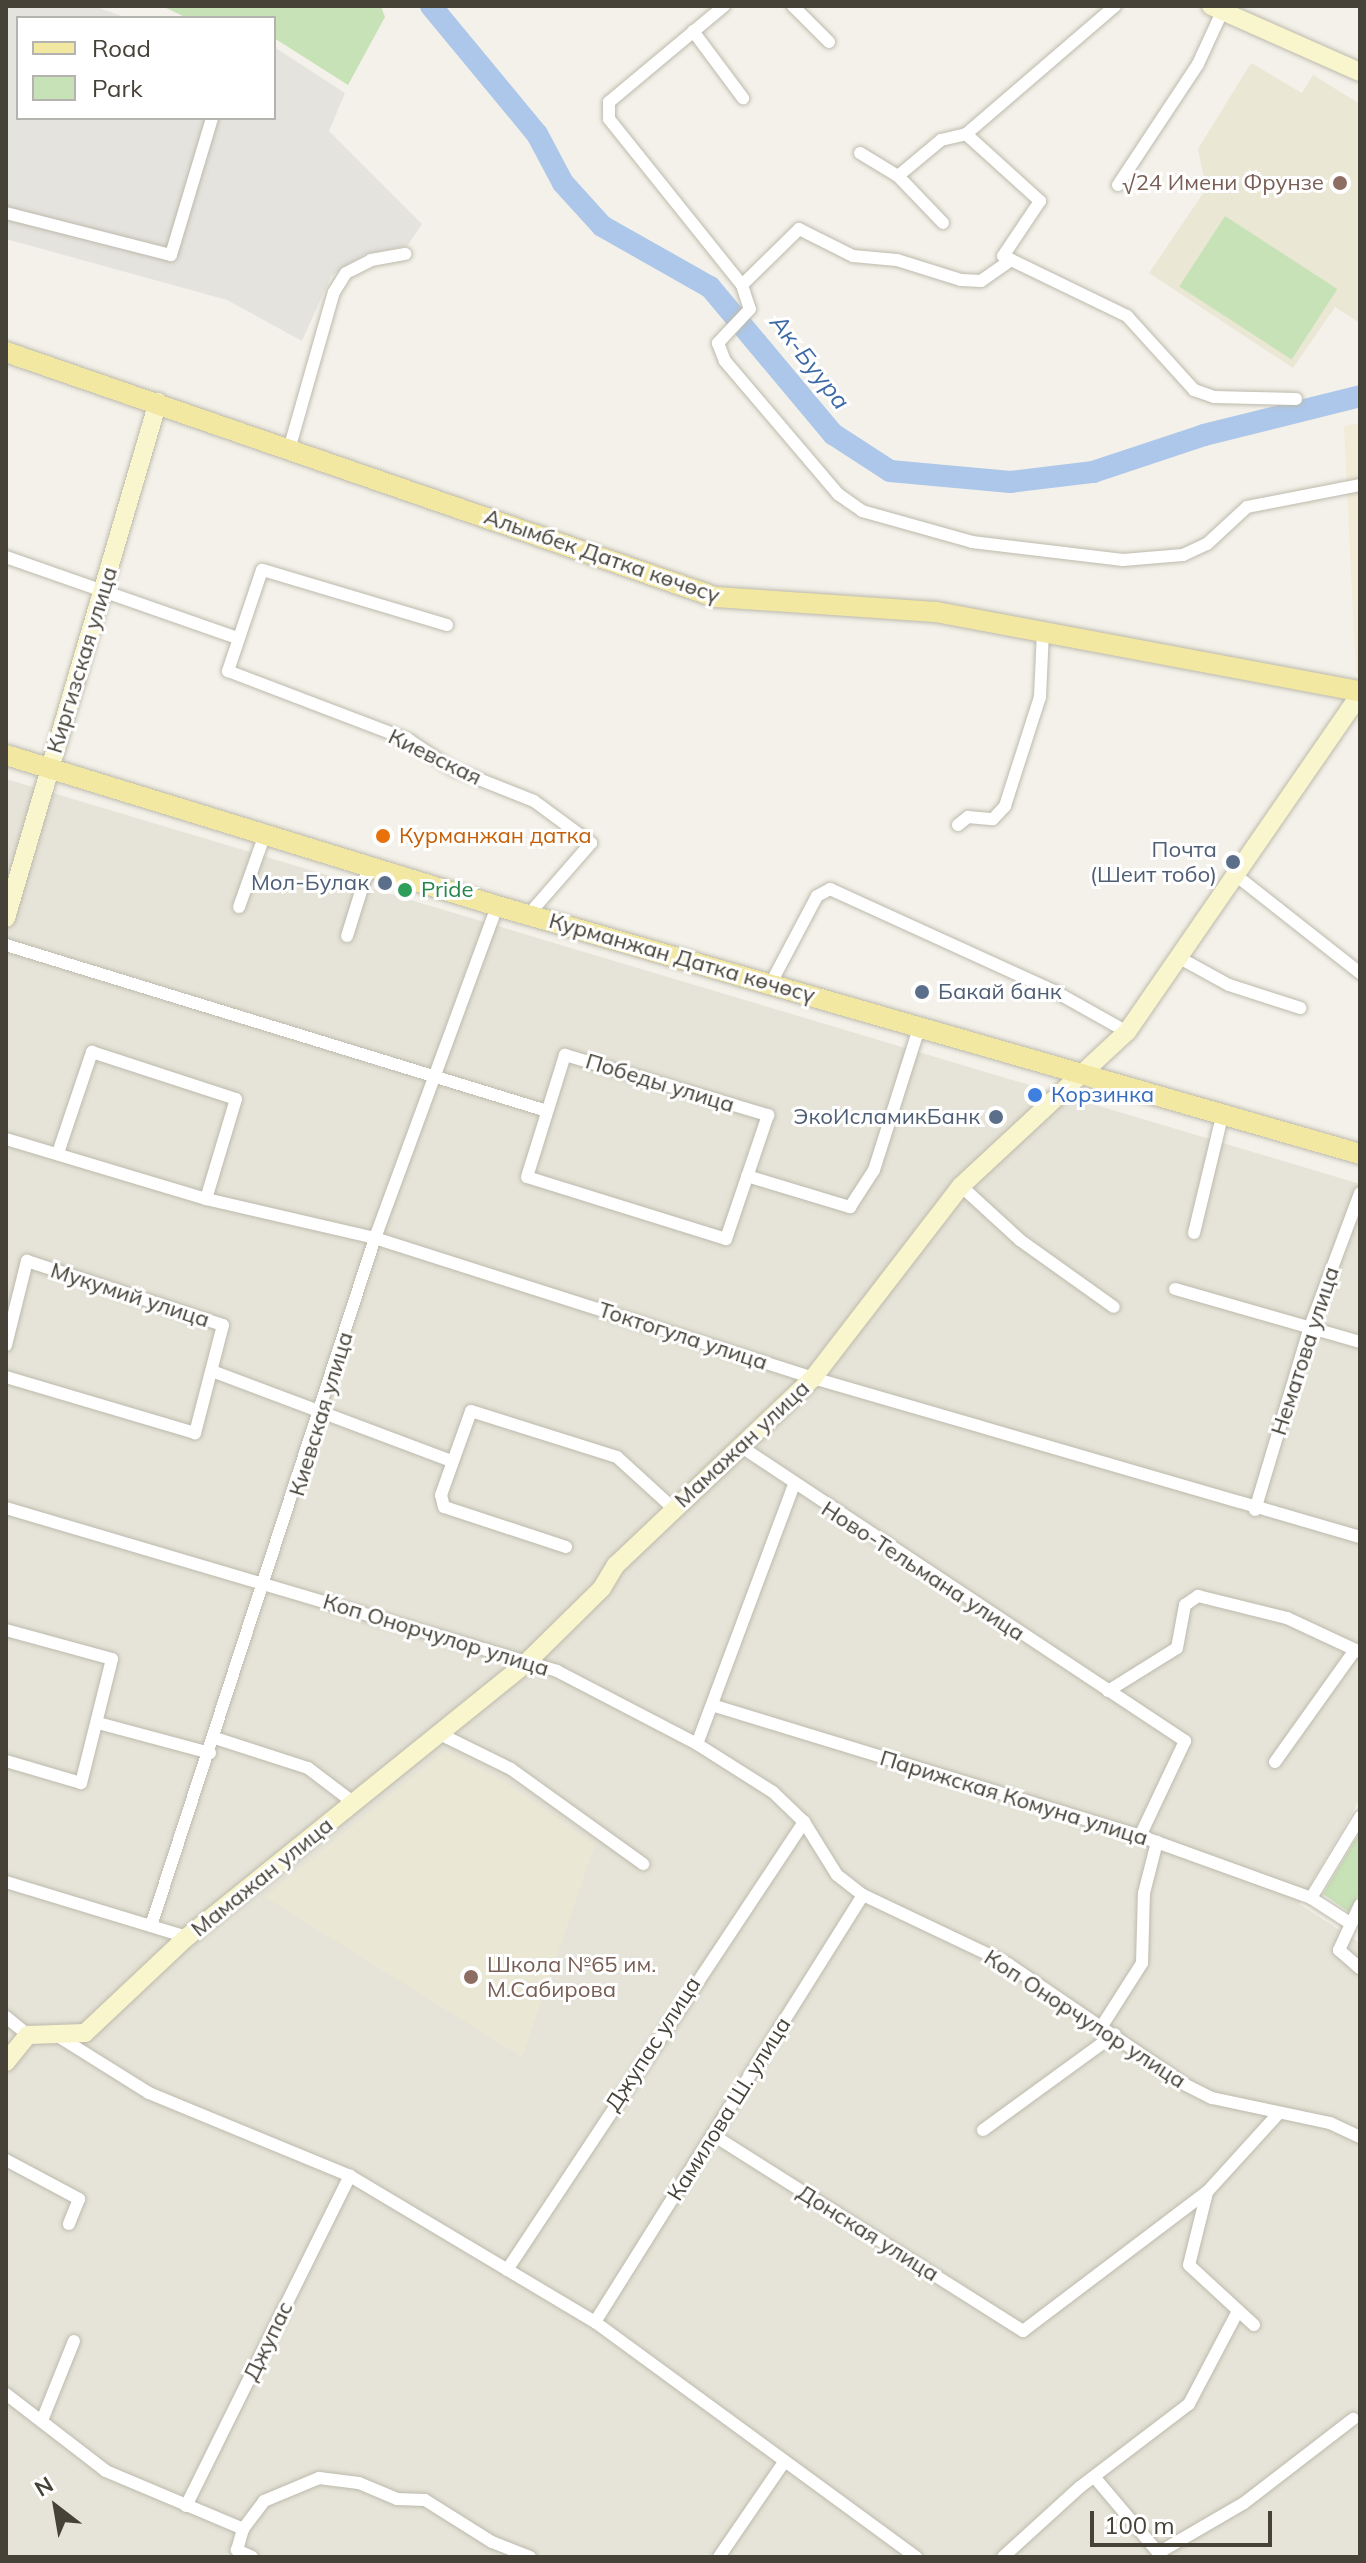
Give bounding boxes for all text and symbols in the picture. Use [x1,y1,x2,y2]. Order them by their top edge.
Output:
legend [16,16,276,120]
text: Road [92,33,151,63]
text: Park [92,73,143,103]
place label: √24 Имени Фрунзе [1122,170,1324,196]
marker: √24 Имени Фрунзе [1331,174,1349,192]
water label: Ак-Буура [764,309,856,415]
street label: Алымбек Датка көчөсү [481,503,723,609]
street label: Киргизская улица [41,564,123,756]
street label: Киевская [384,723,486,791]
place label: Курманжан датка [399,823,592,849]
marker: Курманжан датка [374,827,392,845]
place label: Почта (Шеит тобо) [1090,836,1217,888]
marker: Почта (Шеит тобо) [1224,853,1242,871]
place label: Мол-Булак [251,870,369,896]
marker: Мол-Булак [376,874,394,892]
place label: Pride [421,877,473,903]
marker: Pride [396,881,414,899]
street label: Курманжан Датка көчөсү [546,907,818,1009]
place label: Бакай банк [938,979,1062,1005]
marker: Бакай банк [913,983,931,1001]
street label: Победы улица [582,1048,738,1118]
place label: Корзинка [1051,1082,1154,1108]
marker: Корзинка [1026,1086,1044,1104]
place label: ЭкоИсламикБанк [793,1104,980,1130]
marker: ЭкоИсламикБанк [987,1108,1005,1126]
street label: Мукумий улица [47,1257,213,1333]
street label: Нематова улица [1265,1263,1345,1439]
street label: Токтогула улица [595,1296,771,1376]
street label: Киевская улица [283,1329,359,1499]
street label: Мамажан улица [669,1375,815,1513]
street label: Ново-Тельмана улица [816,1495,1030,1647]
street label: Коп Онорчулор улица [320,1588,552,1682]
street label: Парижская Комуна улица [877,1745,1151,1851]
street label: Мамажан улица [186,1812,338,1942]
street label: Коп Онорчулор улица [979,1944,1191,2094]
place label: Школа №65 им. М.Сабирова [487,1951,656,2002]
marker: Школа №65 им. М.Сабирова [462,1968,480,1986]
street label: Джупас улица [600,1972,706,2116]
street label: Камилова Ш. улица [662,2012,796,2206]
street label: Донская улица [792,2179,944,2287]
street label: Джупас [238,2297,298,2385]
north arrow [16,2467,96,2547]
text: N [29,2470,58,2503]
scale bar [1094,2495,1276,2545]
text: 100 m [1104,2510,1175,2540]

